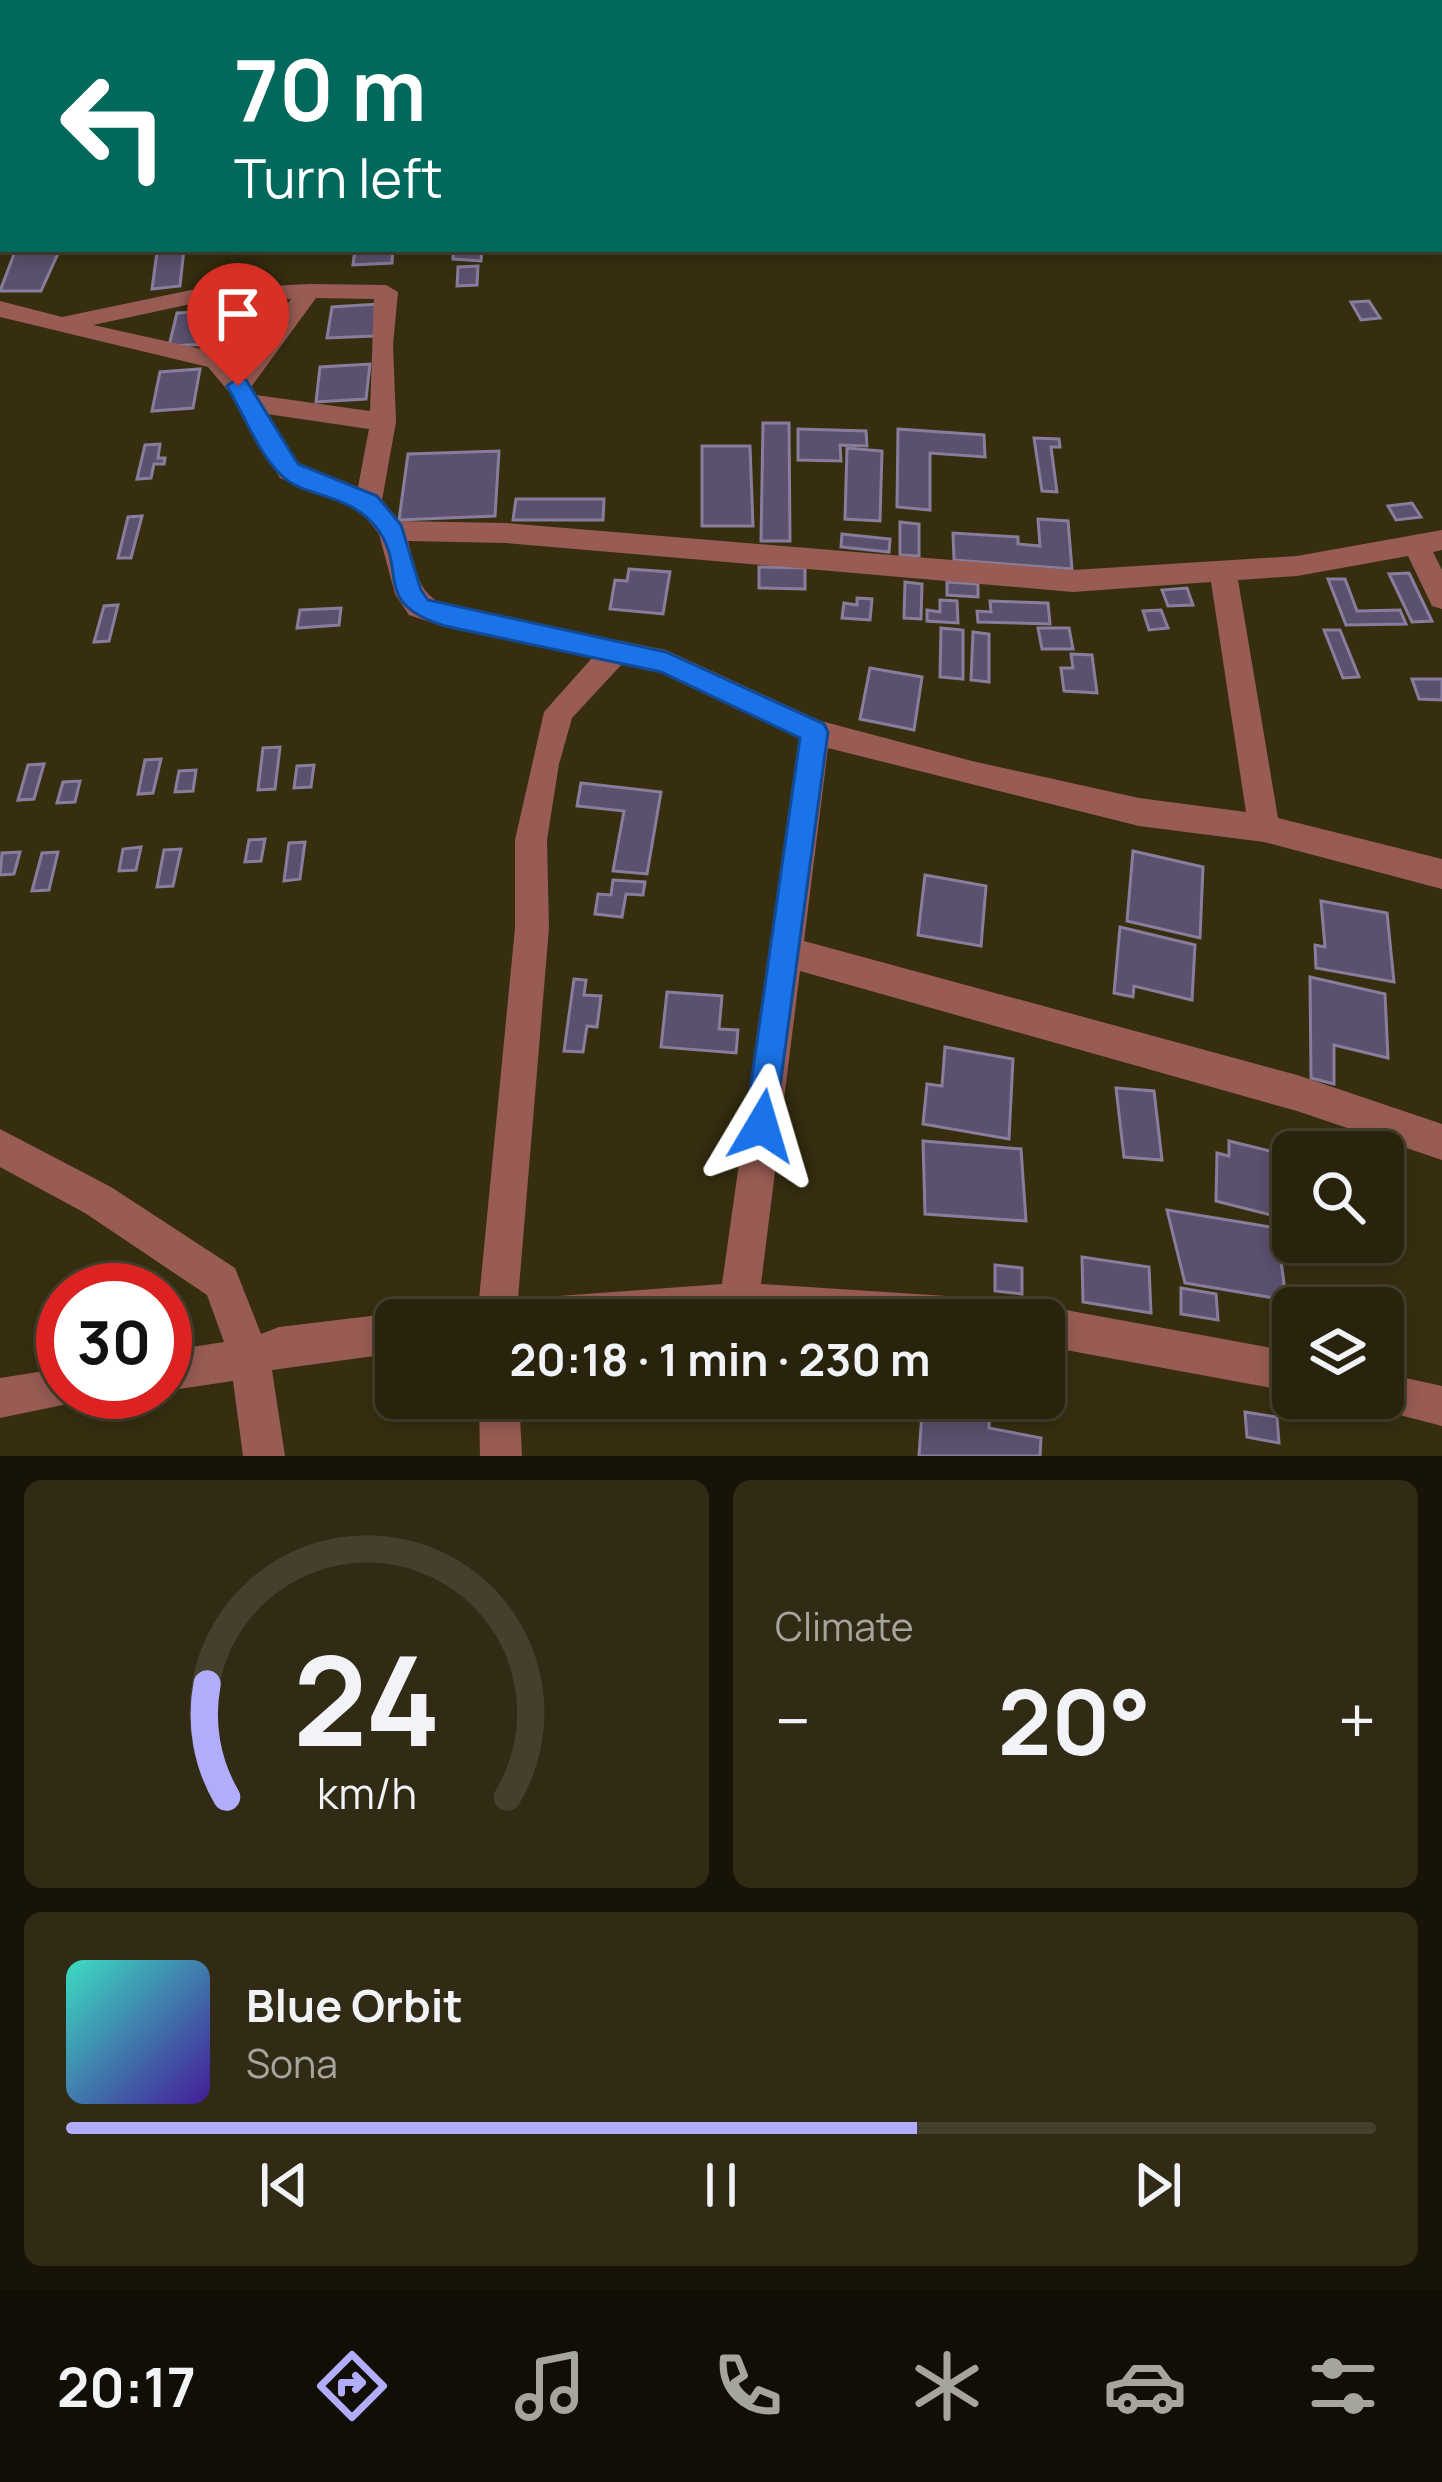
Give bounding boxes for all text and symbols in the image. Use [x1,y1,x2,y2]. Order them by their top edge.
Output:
text: 70 m [234,31,426,146]
icon: left [36,48,192,204]
text: Turn left [234,140,443,214]
pin [187,263,289,386]
icon: arrive [205,281,271,347]
position arrow [699,1063,825,1189]
map controls [1272,1131,1404,1419]
button: search [1272,1131,1404,1263]
speed limit sign: 30 [36,1263,192,1419]
button: layers [1272,1287,1404,1419]
text: 20:18 · 1 min · 230 m [509,1328,931,1390]
text: Climate [775,1599,914,1653]
text: 24 [293,1613,440,1783]
text: 20° [998,1659,1151,1782]
text: − [775,1675,811,1765]
text: + [1338,1675,1376,1765]
text: km/h [317,1763,416,1822]
text: Blue Orbit [246,1974,463,2036]
text: Sona [246,2036,338,2090]
icon: previous [251,2152,317,2218]
icon: pause [688,2152,754,2218]
icon: next [1125,2152,1191,2218]
icon: directions [310,2344,394,2428]
icon: music [508,2344,592,2428]
icon: phone [706,2344,790,2428]
icon: climate [905,2344,989,2428]
icon: car [1103,2344,1187,2428]
icon: filters [1301,2344,1385,2428]
text: 20:17 [57,2349,196,2423]

